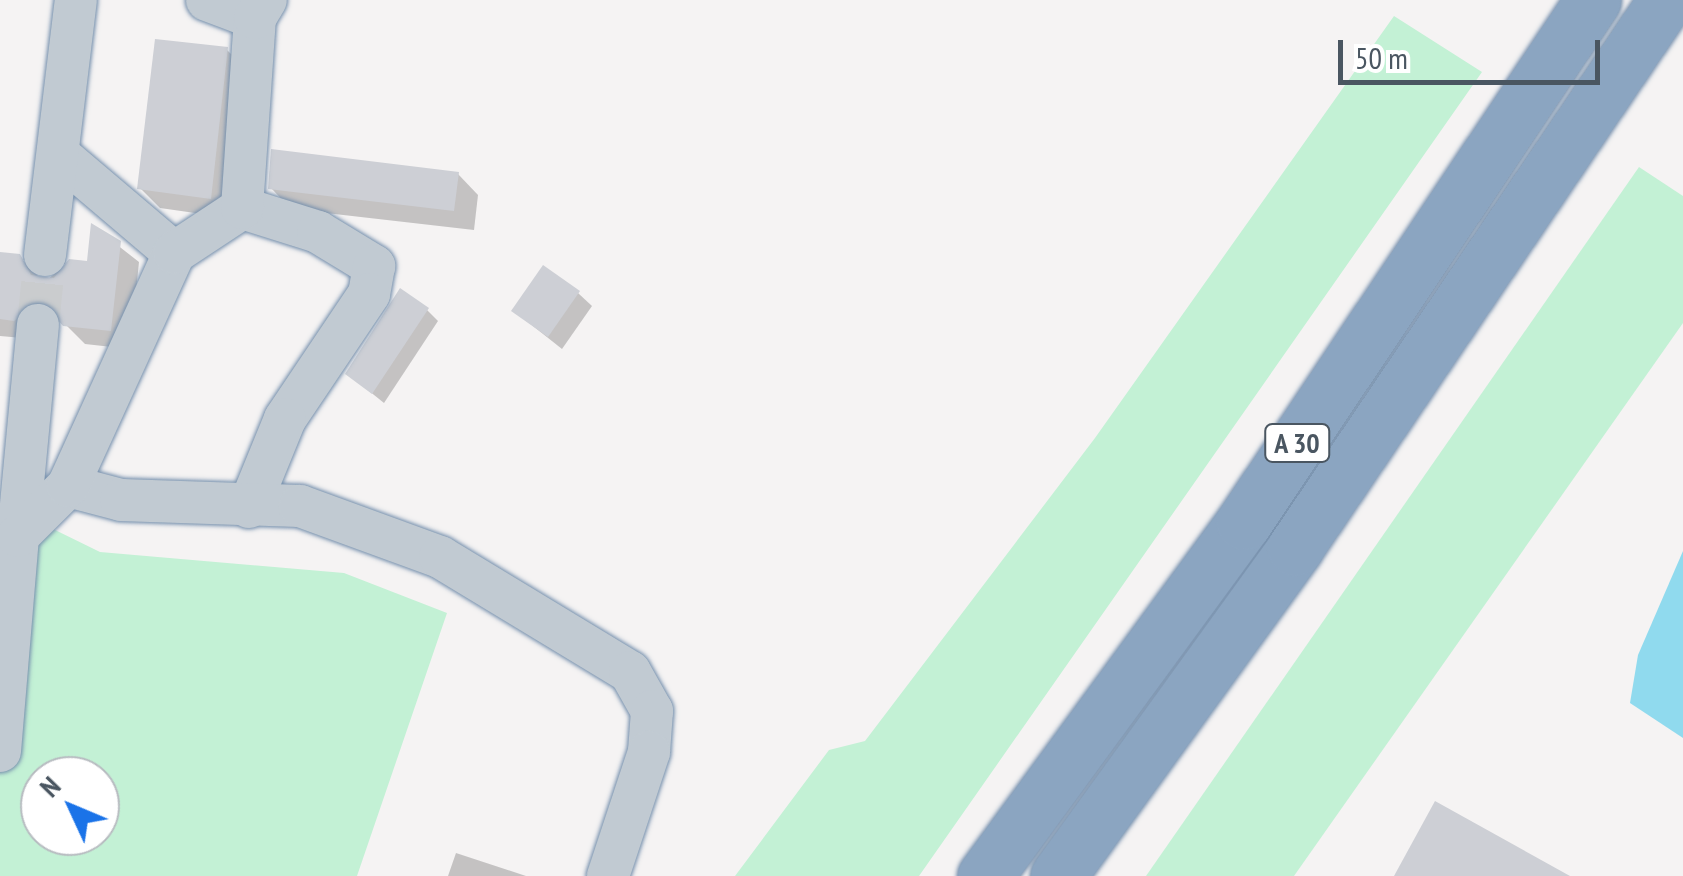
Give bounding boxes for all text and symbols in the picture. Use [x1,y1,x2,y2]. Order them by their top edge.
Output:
scale bar [1343,20,1606,82]
text: 50 m [1355,38,1408,77]
road number: A 30 [1262,420,1332,466]
north arrow [20,756,120,856]
text: N [31,768,68,804]

